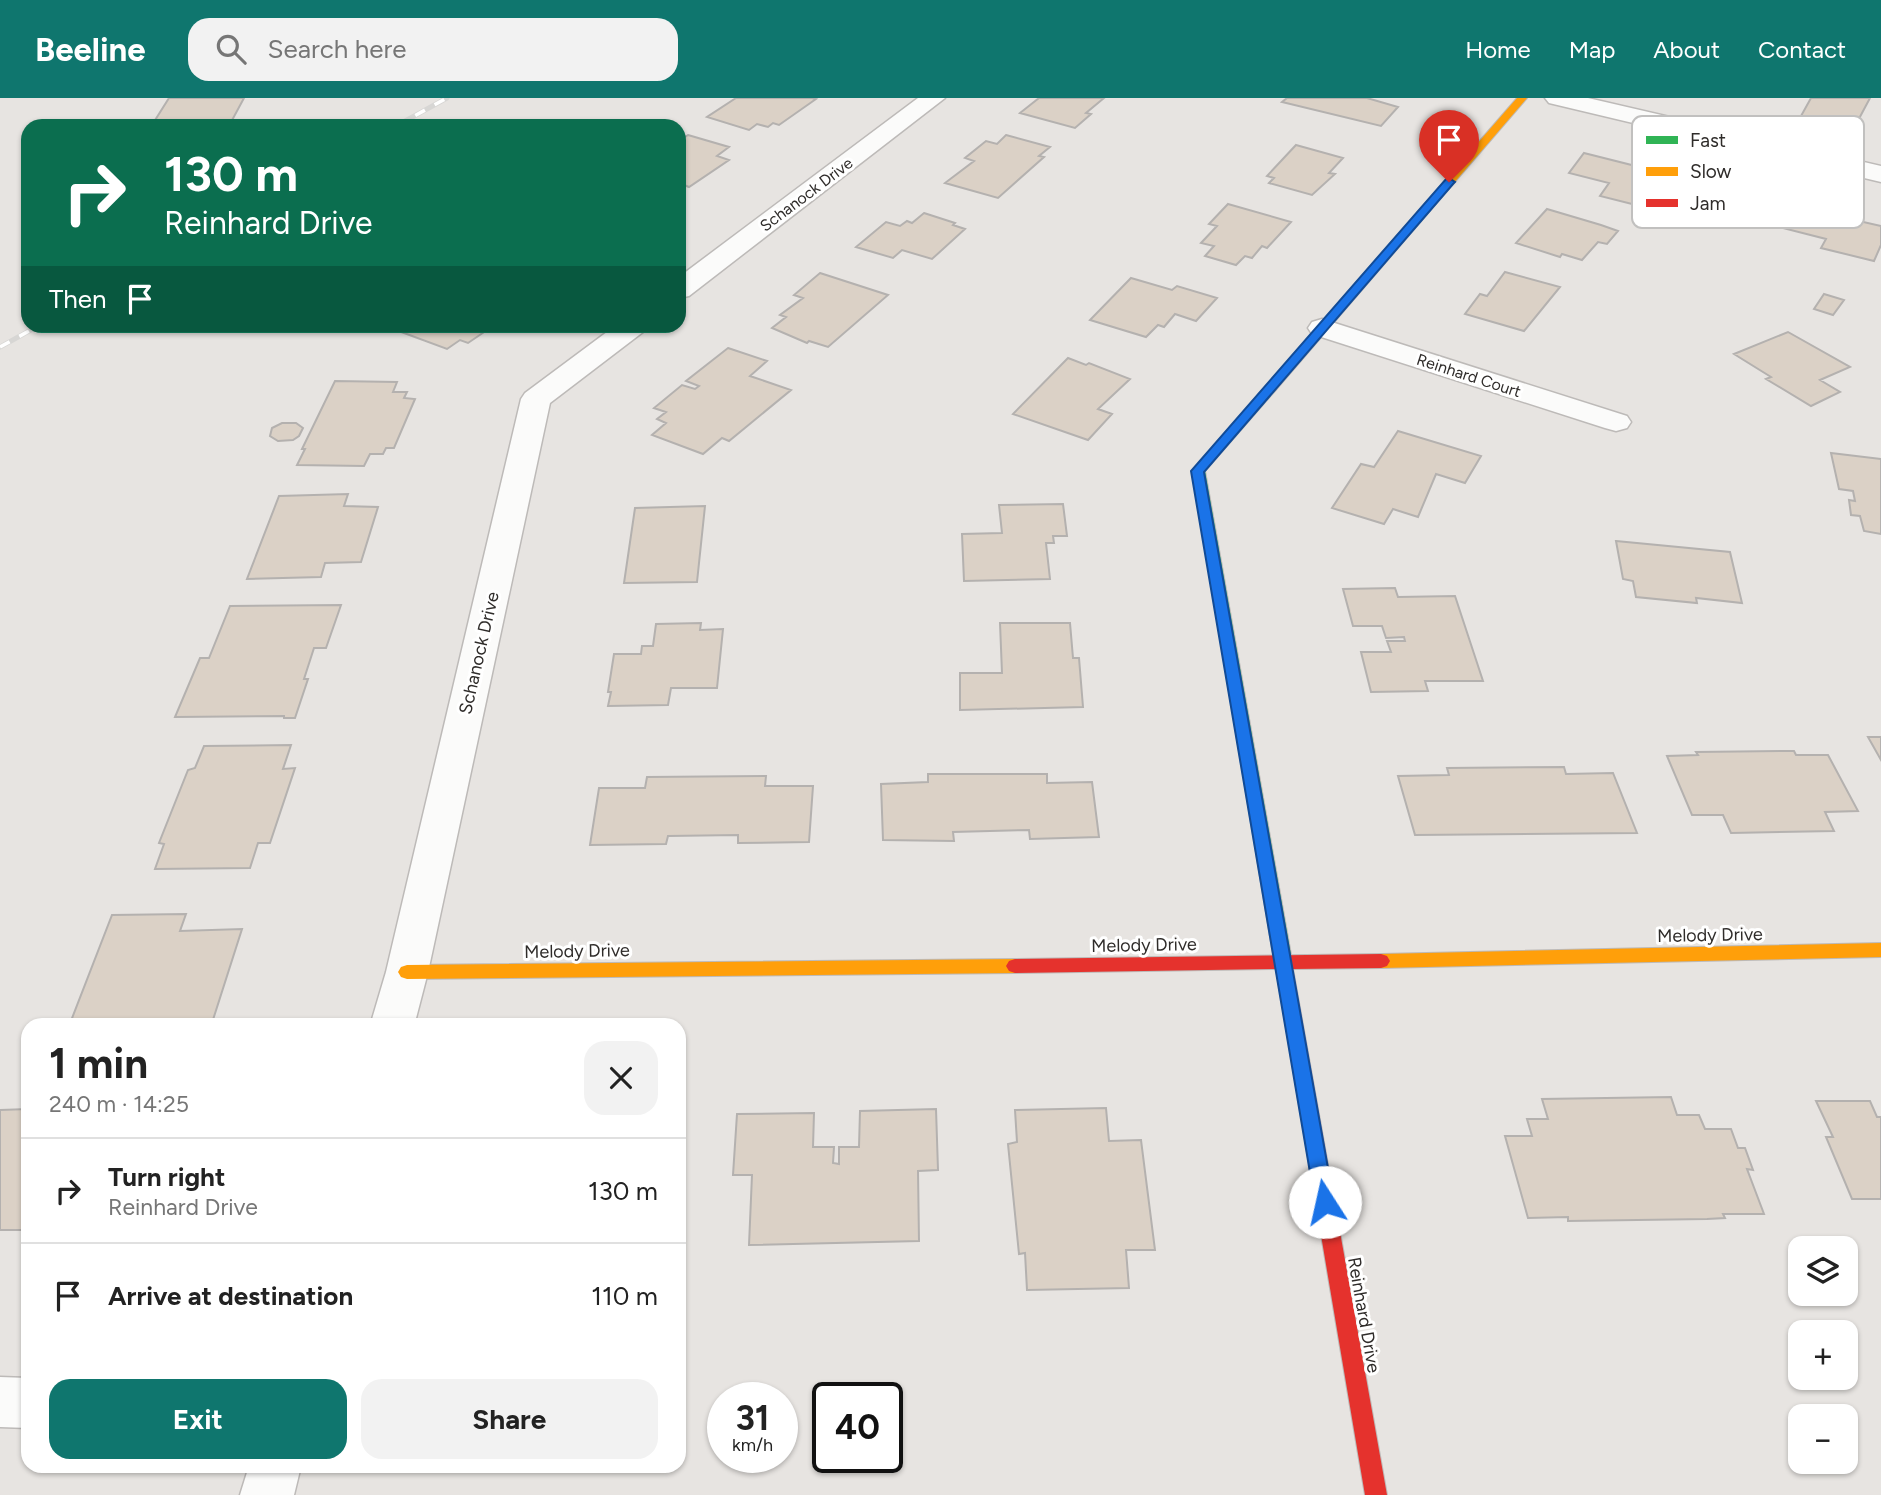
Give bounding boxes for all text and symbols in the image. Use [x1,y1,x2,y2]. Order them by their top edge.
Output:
search box [188,18,678,81]
text: Beeline [35,30,146,69]
icon: search [212,30,250,68]
text: Search here [268,33,406,65]
text: Home [1465,35,1531,64]
text: Map [1569,35,1615,64]
text: About [1653,35,1720,64]
text: Contact [1758,35,1846,64]
pin [1419,110,1479,182]
legend [1632,116,1864,228]
icon: arrive [1430,121,1468,159]
text: Fast [1690,129,1726,152]
text: 130 m [164,144,298,203]
icon: right [49,147,140,238]
street label: Schanock Drive [756,153,857,235]
text: Slow [1690,160,1732,183]
text: Jam [1690,192,1726,215]
text: Reinhard Drive [164,204,372,242]
icon: arrive [121,280,159,318]
text: Then [49,283,107,315]
street label: Reinhard Court [1414,350,1523,401]
street label: Schanock Drive [454,589,504,716]
street label: Melody Drive [1657,923,1763,947]
street label: Melody Drive [1091,933,1197,957]
street label: Melody Drive [524,939,630,963]
text: 1 min [49,1038,148,1089]
button: close [584,1041,658,1115]
text: 240 m · 14:25 [49,1090,189,1118]
text: Turn right [108,1161,225,1193]
position arrow [1288,1165,1362,1239]
icon: right [49,1172,87,1210]
text: 130 m [588,1175,658,1207]
text: Reinhard Drive [108,1193,258,1221]
map controls [1788,1236,1858,1474]
button: layers [1788,1236,1858,1306]
street label: Reinhard Drive [1343,1255,1385,1375]
icon: arrive [49,1277,87,1315]
text: Arrive at destination [108,1280,353,1312]
text: 110 m [591,1280,658,1312]
button: + [1788,1320,1858,1390]
button: Exit [49,1379,347,1459]
button: Share [361,1379,658,1459]
speed limit sign: 40 [812,1382,903,1473]
text: 31 [735,1397,770,1439]
button: − [1788,1404,1858,1474]
text: km/h [732,1434,773,1456]

